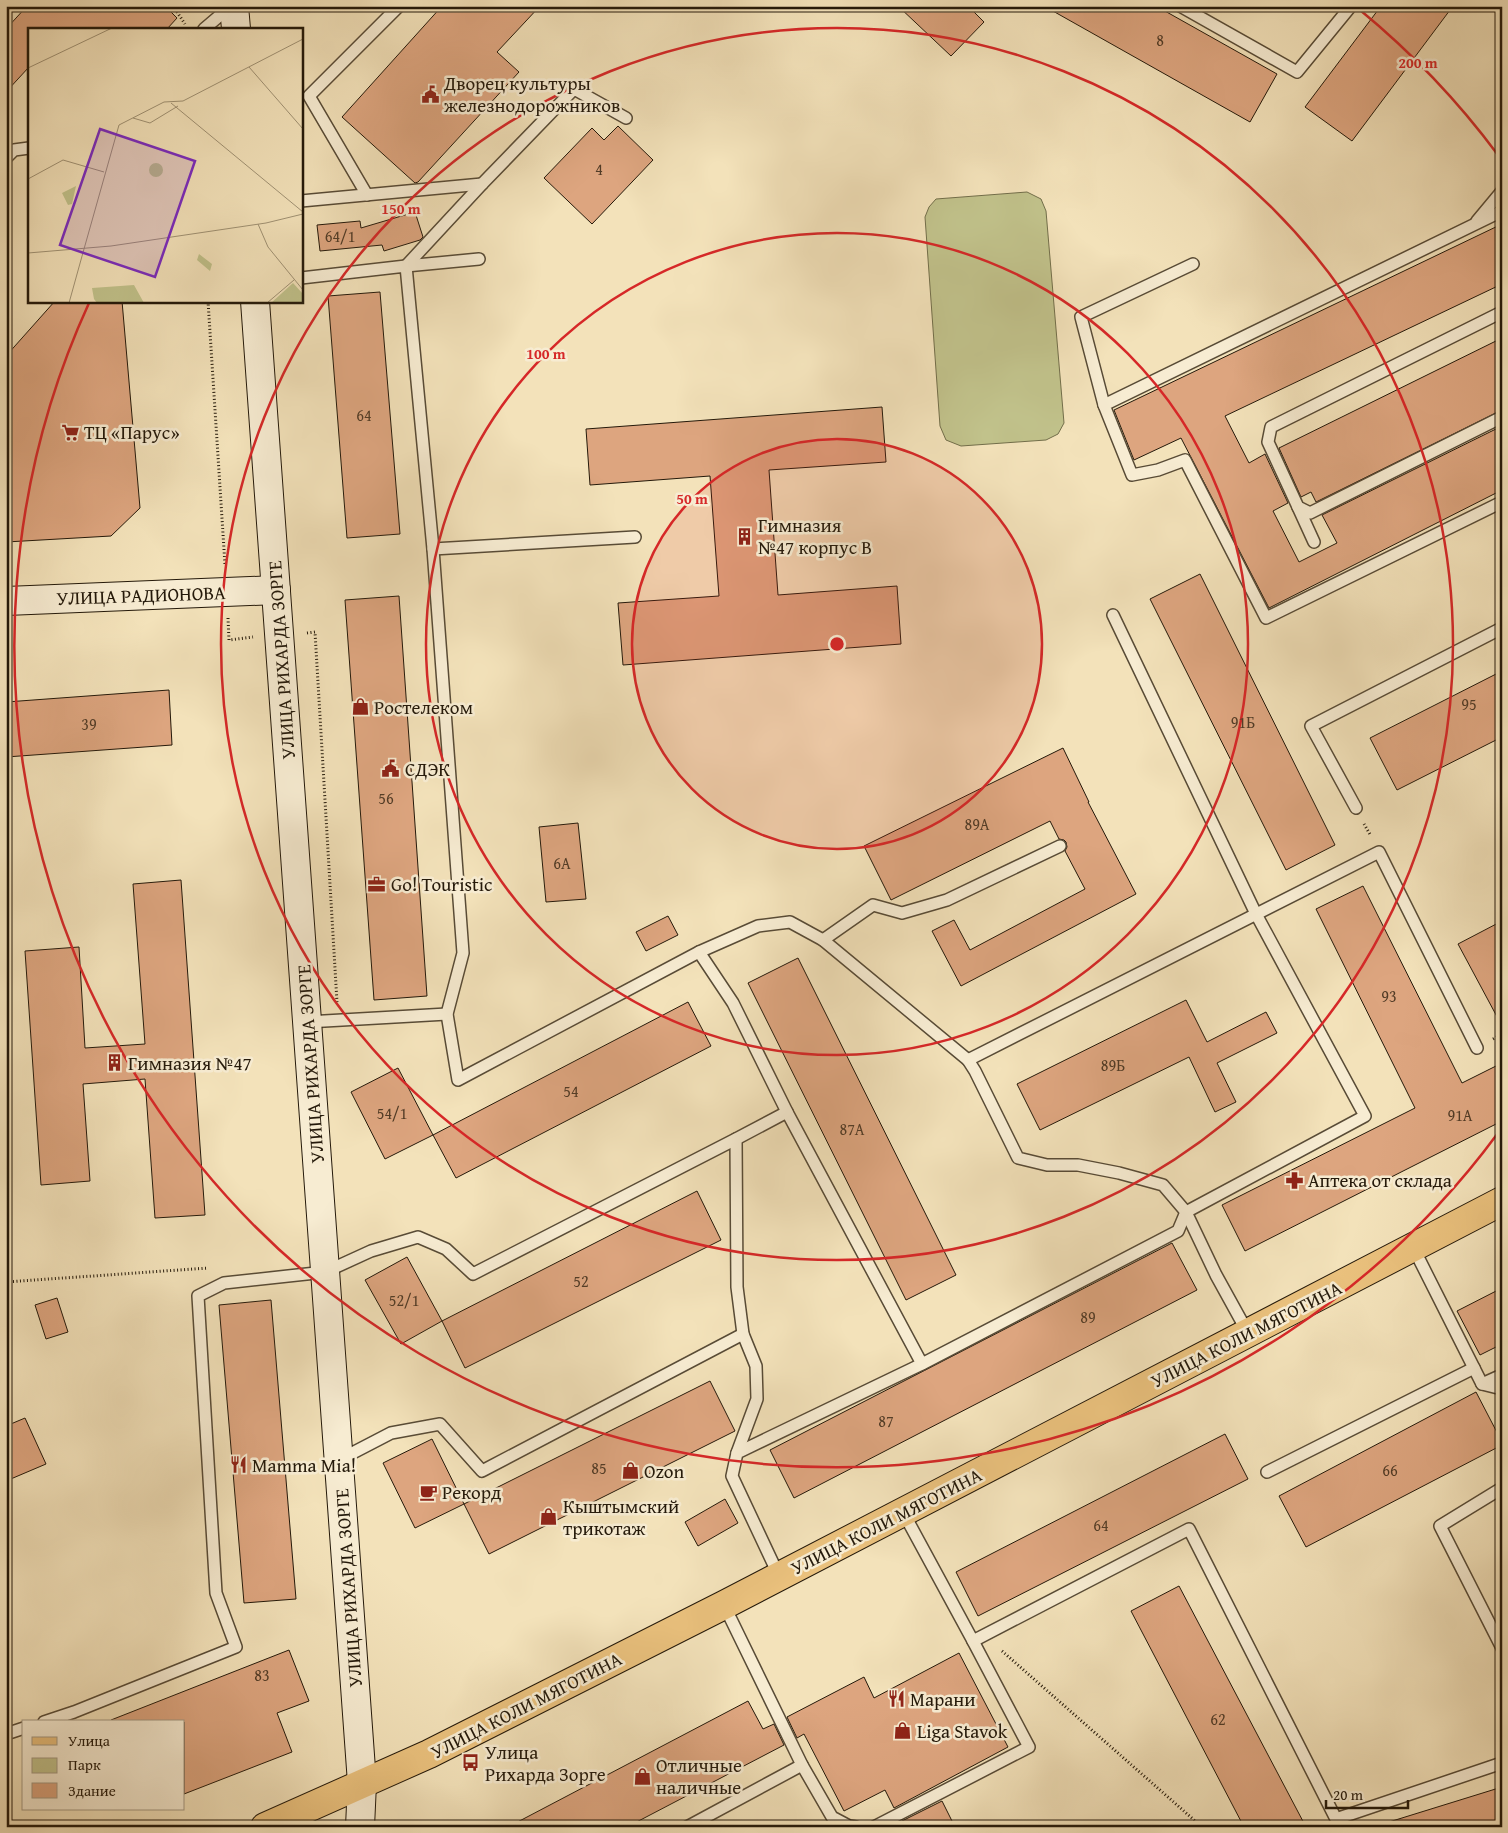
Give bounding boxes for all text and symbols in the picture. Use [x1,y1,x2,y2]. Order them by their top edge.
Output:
inset map [28,28,302,302]
house number: 8 [1156,28,1164,52]
text: 200 m [1398,52,1438,73]
place label: Дворец культуры железнодорожников [443,69,620,119]
public building icon: Дворец культуры железнодорожников [420,84,440,104]
house number: 4 [595,157,603,181]
text: 150 m [381,198,421,219]
house number: 64/1 [325,224,355,248]
text: 100 m [526,343,566,364]
house number: 64 [356,403,372,427]
place label: ТЦ «Парус» [84,418,180,446]
supermarket icon: ТЦ «Парус» [60,422,80,442]
text: 50 m [676,488,708,509]
place label: Гимназия №47 корпус В [758,511,872,561]
building icon: Гимназия №47 корпус В [734,526,754,546]
street label: УЛИЦА РИХАРДА ЗОРГЕ [260,559,302,760]
street label: УЛИЦА РАДИОНОВА [56,578,226,612]
centre of rings [828,635,846,653]
house number: 95 [1461,692,1477,716]
place label: Ростелеком [374,693,473,721]
shop icon: Ростелеком [350,697,370,717]
house number: 91Б [1231,710,1255,734]
house number: 39 [81,712,97,736]
place label: СДЭК [405,755,450,783]
public building icon: СДЭК [381,759,401,779]
house number: 56 [378,786,394,810]
house number: 89А [964,812,990,836]
house number: 6А [553,851,571,875]
place label: Go! Touristic [391,870,493,898]
office icon: Go! Touristic [367,874,387,894]
street label: УЛИЦА РИХАРДА ЗОРГЕ [289,963,331,1164]
house number: 93 [1381,984,1397,1008]
place label: Гимназия №47 [128,1049,252,1077]
building icon: Гимназия №47 [104,1053,124,1073]
house number: 89Б [1101,1053,1125,1077]
house number: 54 [563,1079,579,1103]
house number: 54/1 [377,1101,407,1125]
house number: 91А [1447,1103,1473,1127]
house number: 87А [839,1117,865,1141]
place label: Аптека от склада [1308,1166,1452,1194]
pharmacy icon: Аптека от склада [1284,1170,1304,1190]
house number: 52 [573,1269,589,1293]
street label: УЛИЦА КОЛИ МЯГОТИНА [1146,1273,1347,1394]
house number: 52/1 [389,1288,419,1312]
house number: 89 [1080,1305,1096,1329]
house number: 87 [878,1409,894,1433]
place label: Mamma Mia! [252,1451,356,1479]
restaurant icon: Mamma Mia! [228,1455,248,1475]
house number: 85 [591,1456,607,1480]
place label: Ozon [644,1457,685,1485]
house number: 66 [1382,1458,1398,1482]
street label: УЛИЦА КОЛИ МЯГОТИНА [786,1460,987,1581]
shop icon: Ozon [620,1461,640,1481]
place label: Рекорд [442,1478,501,1506]
cafe icon: Рекорд [418,1482,438,1502]
street label: УЛИЦА РИХАРДА ЗОРГЕ [327,1487,369,1688]
place label: Кыштымский трикотаж [563,1492,679,1542]
shop icon: Кыштымский трикотаж [539,1507,559,1527]
house number: 64 [1093,1513,1109,1537]
street label: УЛИЦА КОЛИ МЯГОТИНА [426,1644,627,1765]
house number: 83 [254,1663,270,1687]
place label: Марани [910,1685,976,1713]
restaurant icon: Марани [886,1689,906,1709]
house number: 62 [1210,1707,1226,1731]
place label: Liga Stavok [917,1717,1008,1745]
legend [22,1720,185,1810]
shop icon: Liga Stavok [893,1721,913,1741]
text: Улица [68,1730,111,1751]
place label: Улица Рихарда Зорге [485,1738,606,1788]
place label: Отличные наличные [656,1751,742,1801]
bus stop icon: Улица Рихарда Зорге [461,1753,481,1773]
text: Парк [68,1754,101,1775]
shop icon: Отличные наличные [632,1766,652,1786]
scale bar [1326,1778,1408,1810]
text: Здание [68,1780,116,1801]
text: 20 m [1333,1784,1364,1805]

